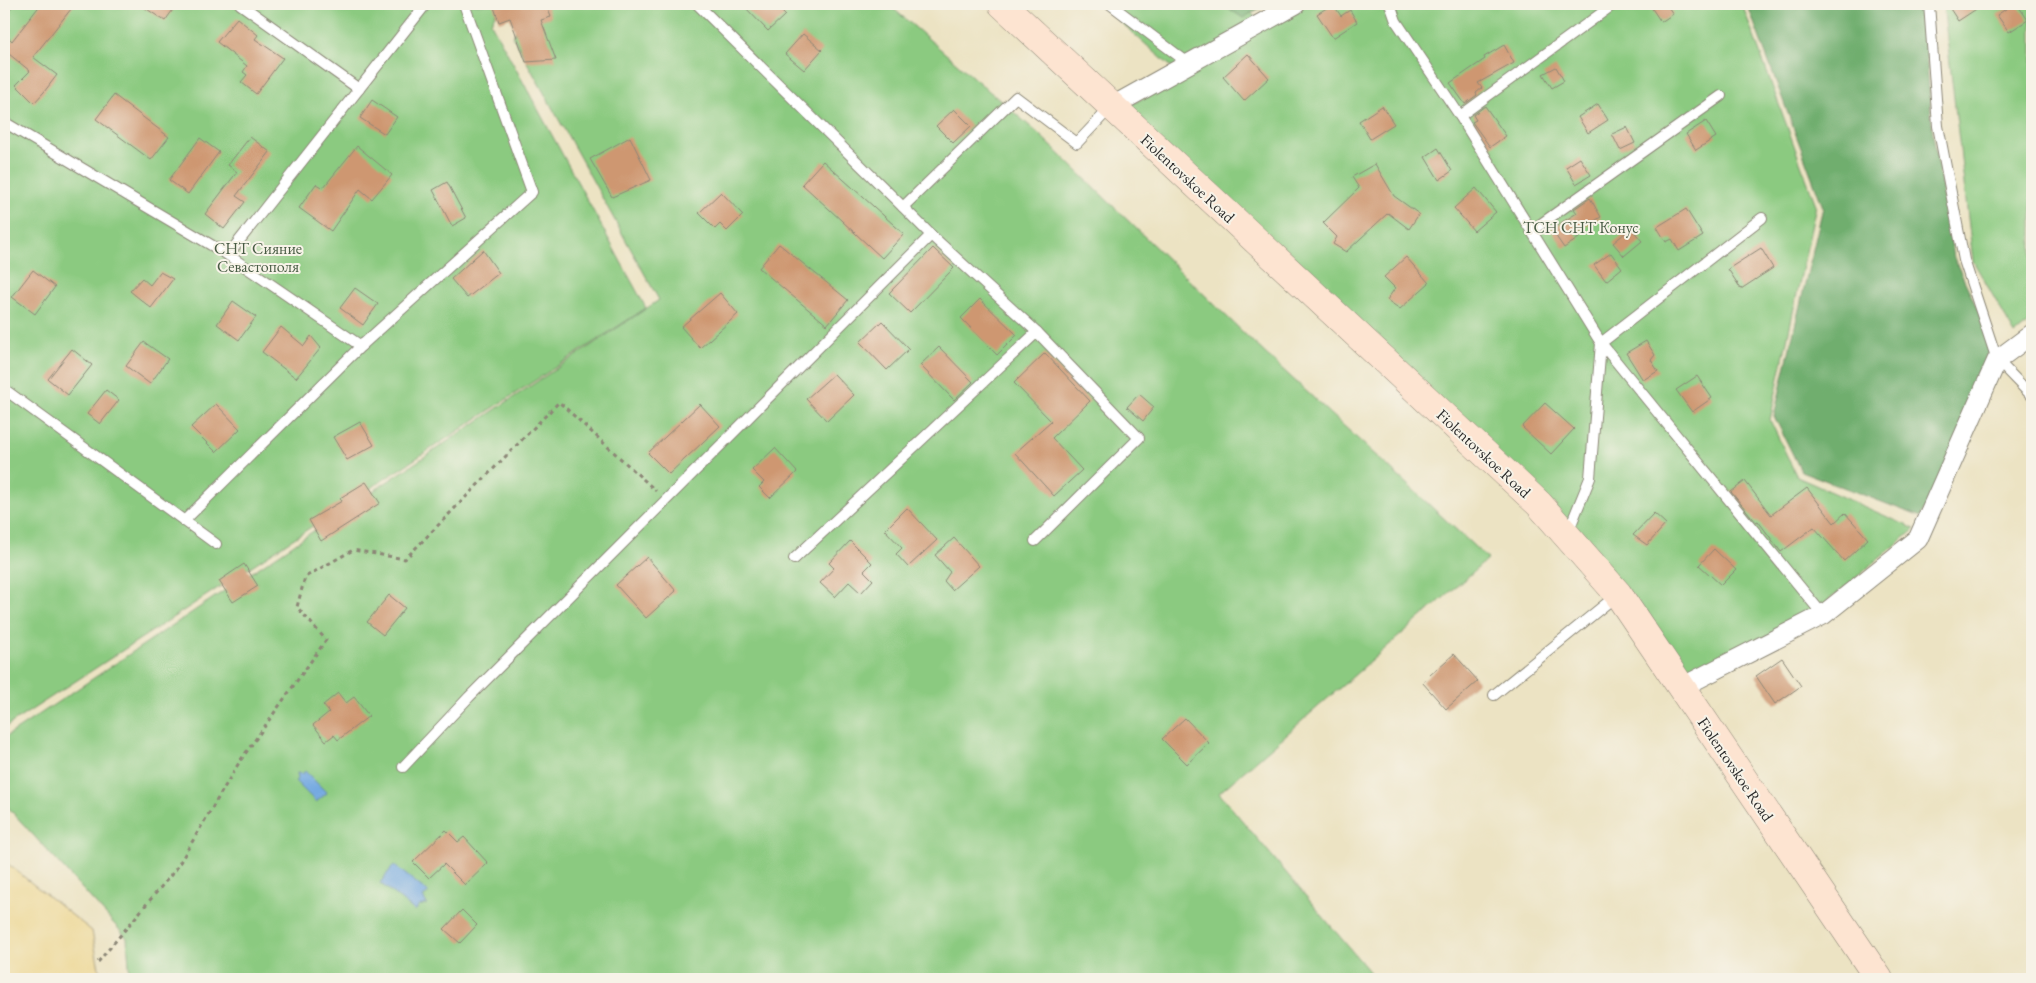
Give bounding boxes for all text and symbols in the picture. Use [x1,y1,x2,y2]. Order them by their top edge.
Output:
street label: Fiolentovskoe Road [1136,129,1240,228]
park label: ТСН СНТ Конус [1523,217,1639,238]
park label: СНТ Сияние Севастополя [214,238,302,277]
street label: Fiolentovskoe Road [1432,404,1536,503]
street label: Fiolentovskoe Road [1693,713,1779,826]

